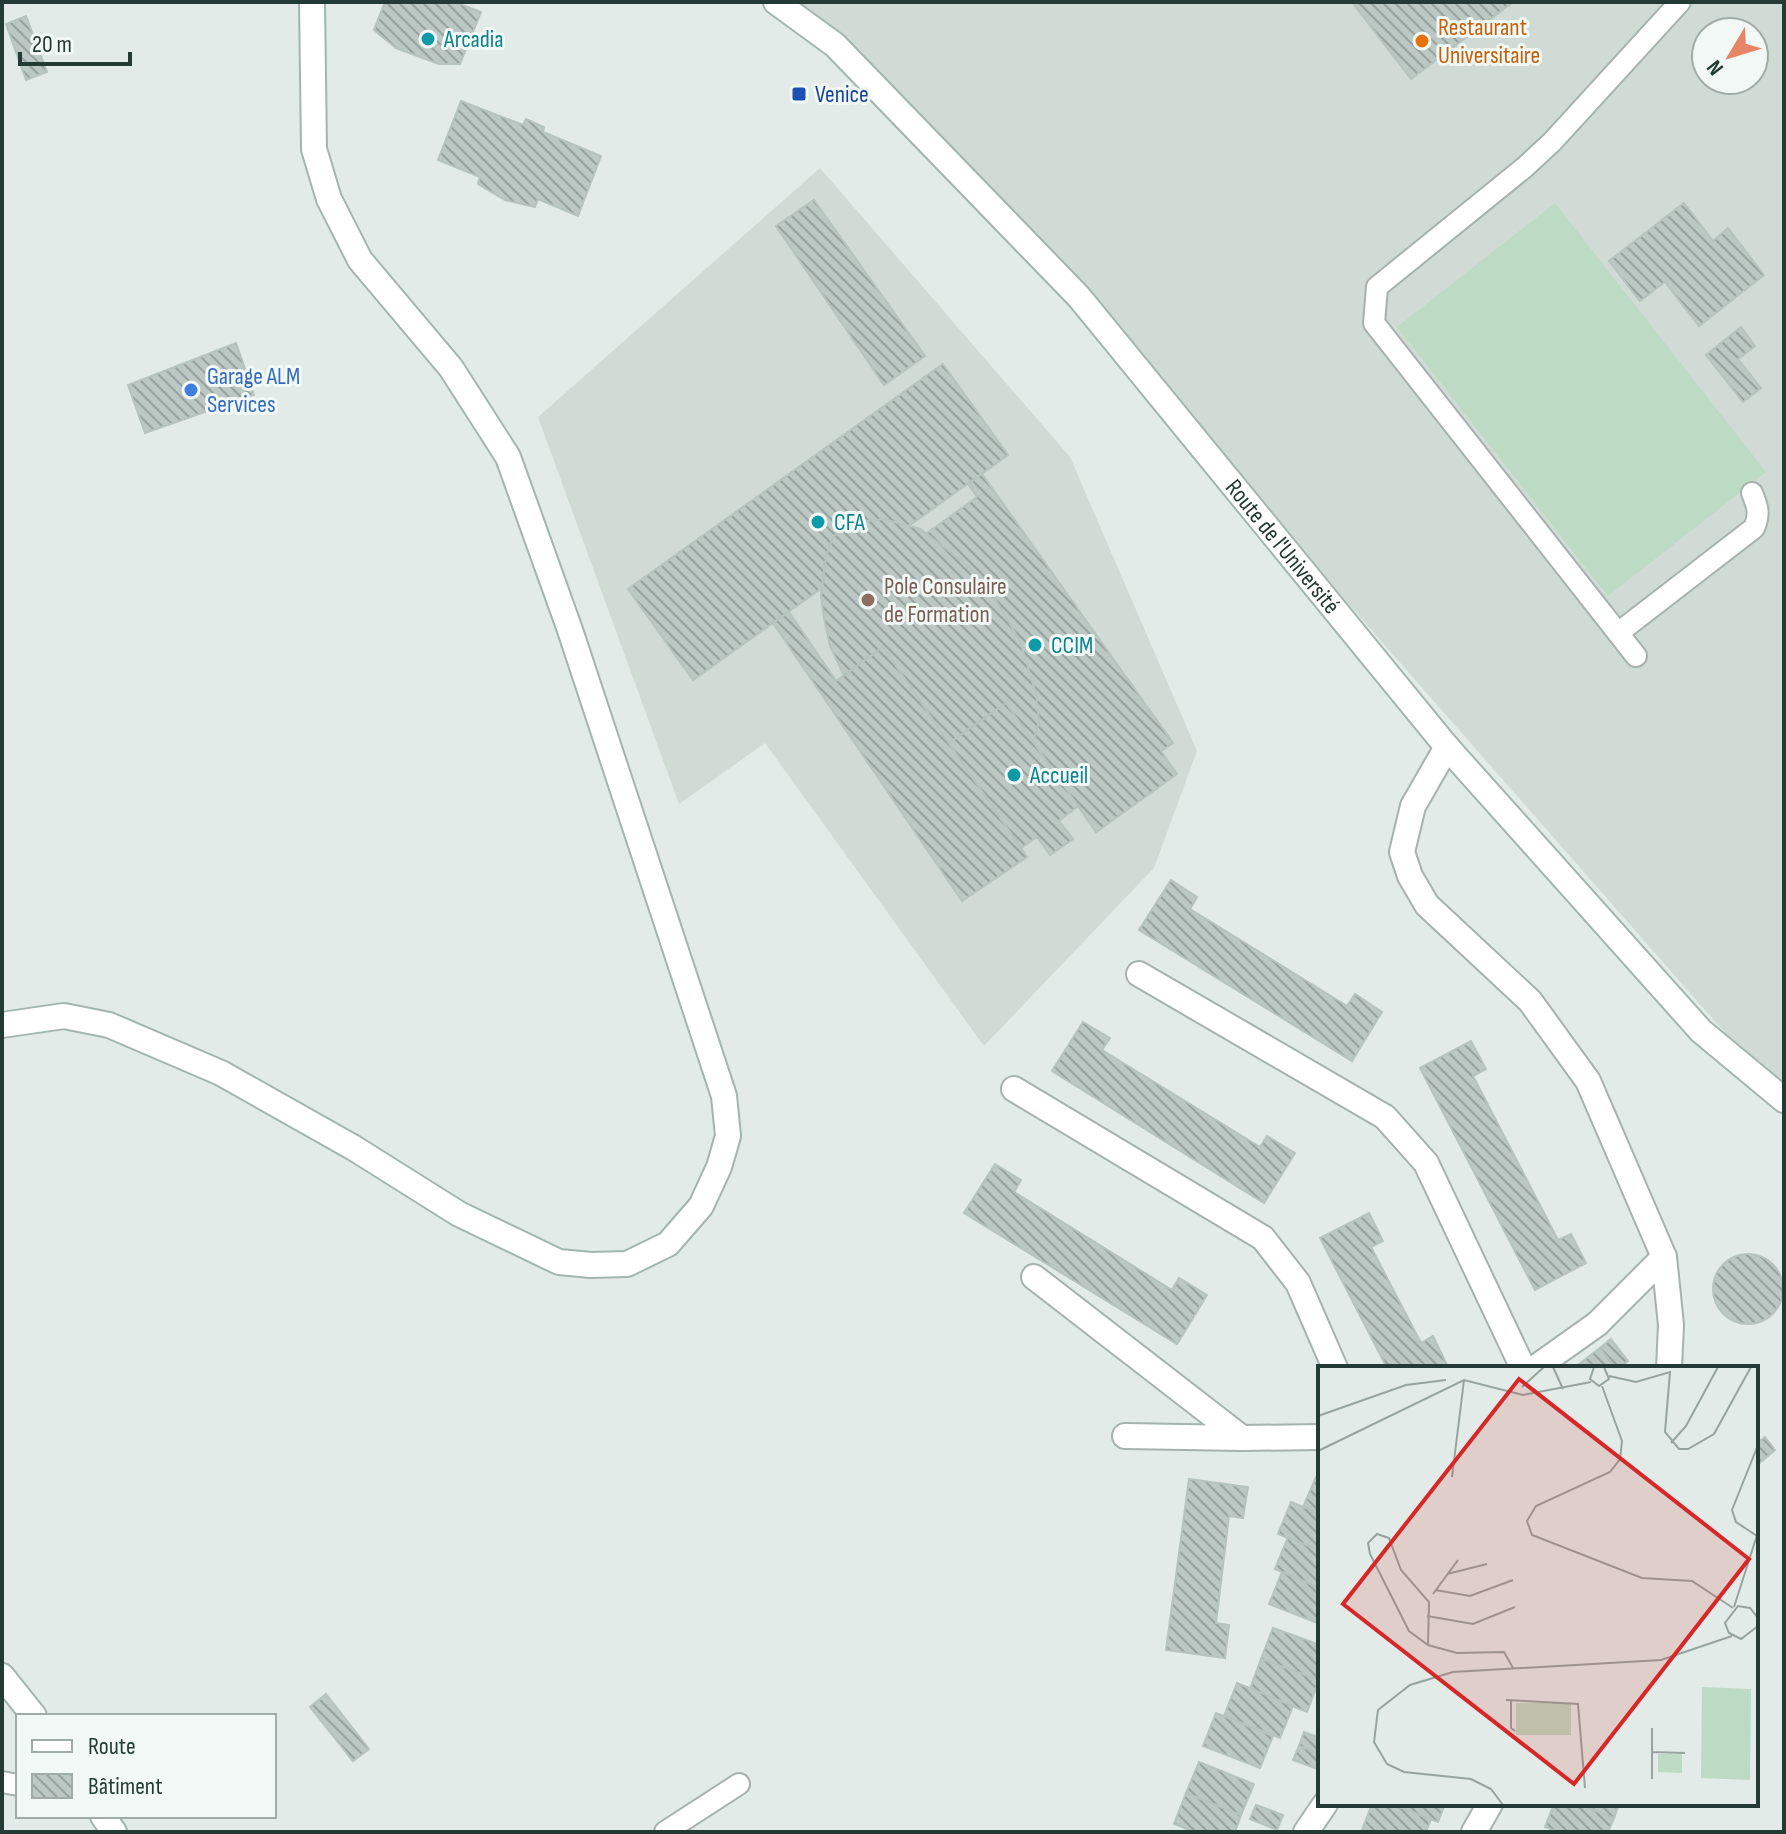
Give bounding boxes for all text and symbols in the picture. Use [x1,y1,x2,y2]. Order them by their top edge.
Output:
place label: Restaurant Universitaire [1438,13,1540,70]
scale bar [20,16,130,66]
north arrow [1690,16,1770,96]
place label: Arcadia [443,25,503,54]
text: 20 m [32,30,72,59]
marker: Arcadia [419,30,437,48]
marker: Restaurant Universitaire [1413,32,1431,50]
text: N [1701,54,1730,80]
place label: Venice [815,80,869,109]
marker: Venice [790,85,808,103]
place label: Garage ALM Services [207,362,300,419]
marker: Garage ALM Services [182,381,200,399]
street label: Route de l'Université [1219,474,1346,620]
place label: CFA [834,508,866,537]
marker: CFA [809,513,827,531]
place label: Pole Consulaire de Formation [884,572,1007,629]
marker: Pole Consulaire de Formation [859,591,877,609]
place label: CCIM [1051,631,1093,660]
marker: CCIM [1026,636,1044,654]
place label: Accueil [1029,761,1088,790]
marker: Accueil [1005,766,1023,784]
inset map [1318,1366,1758,1806]
legend [16,1714,276,1818]
text: Route [88,1732,136,1761]
text: Bâtiment [88,1772,163,1801]

